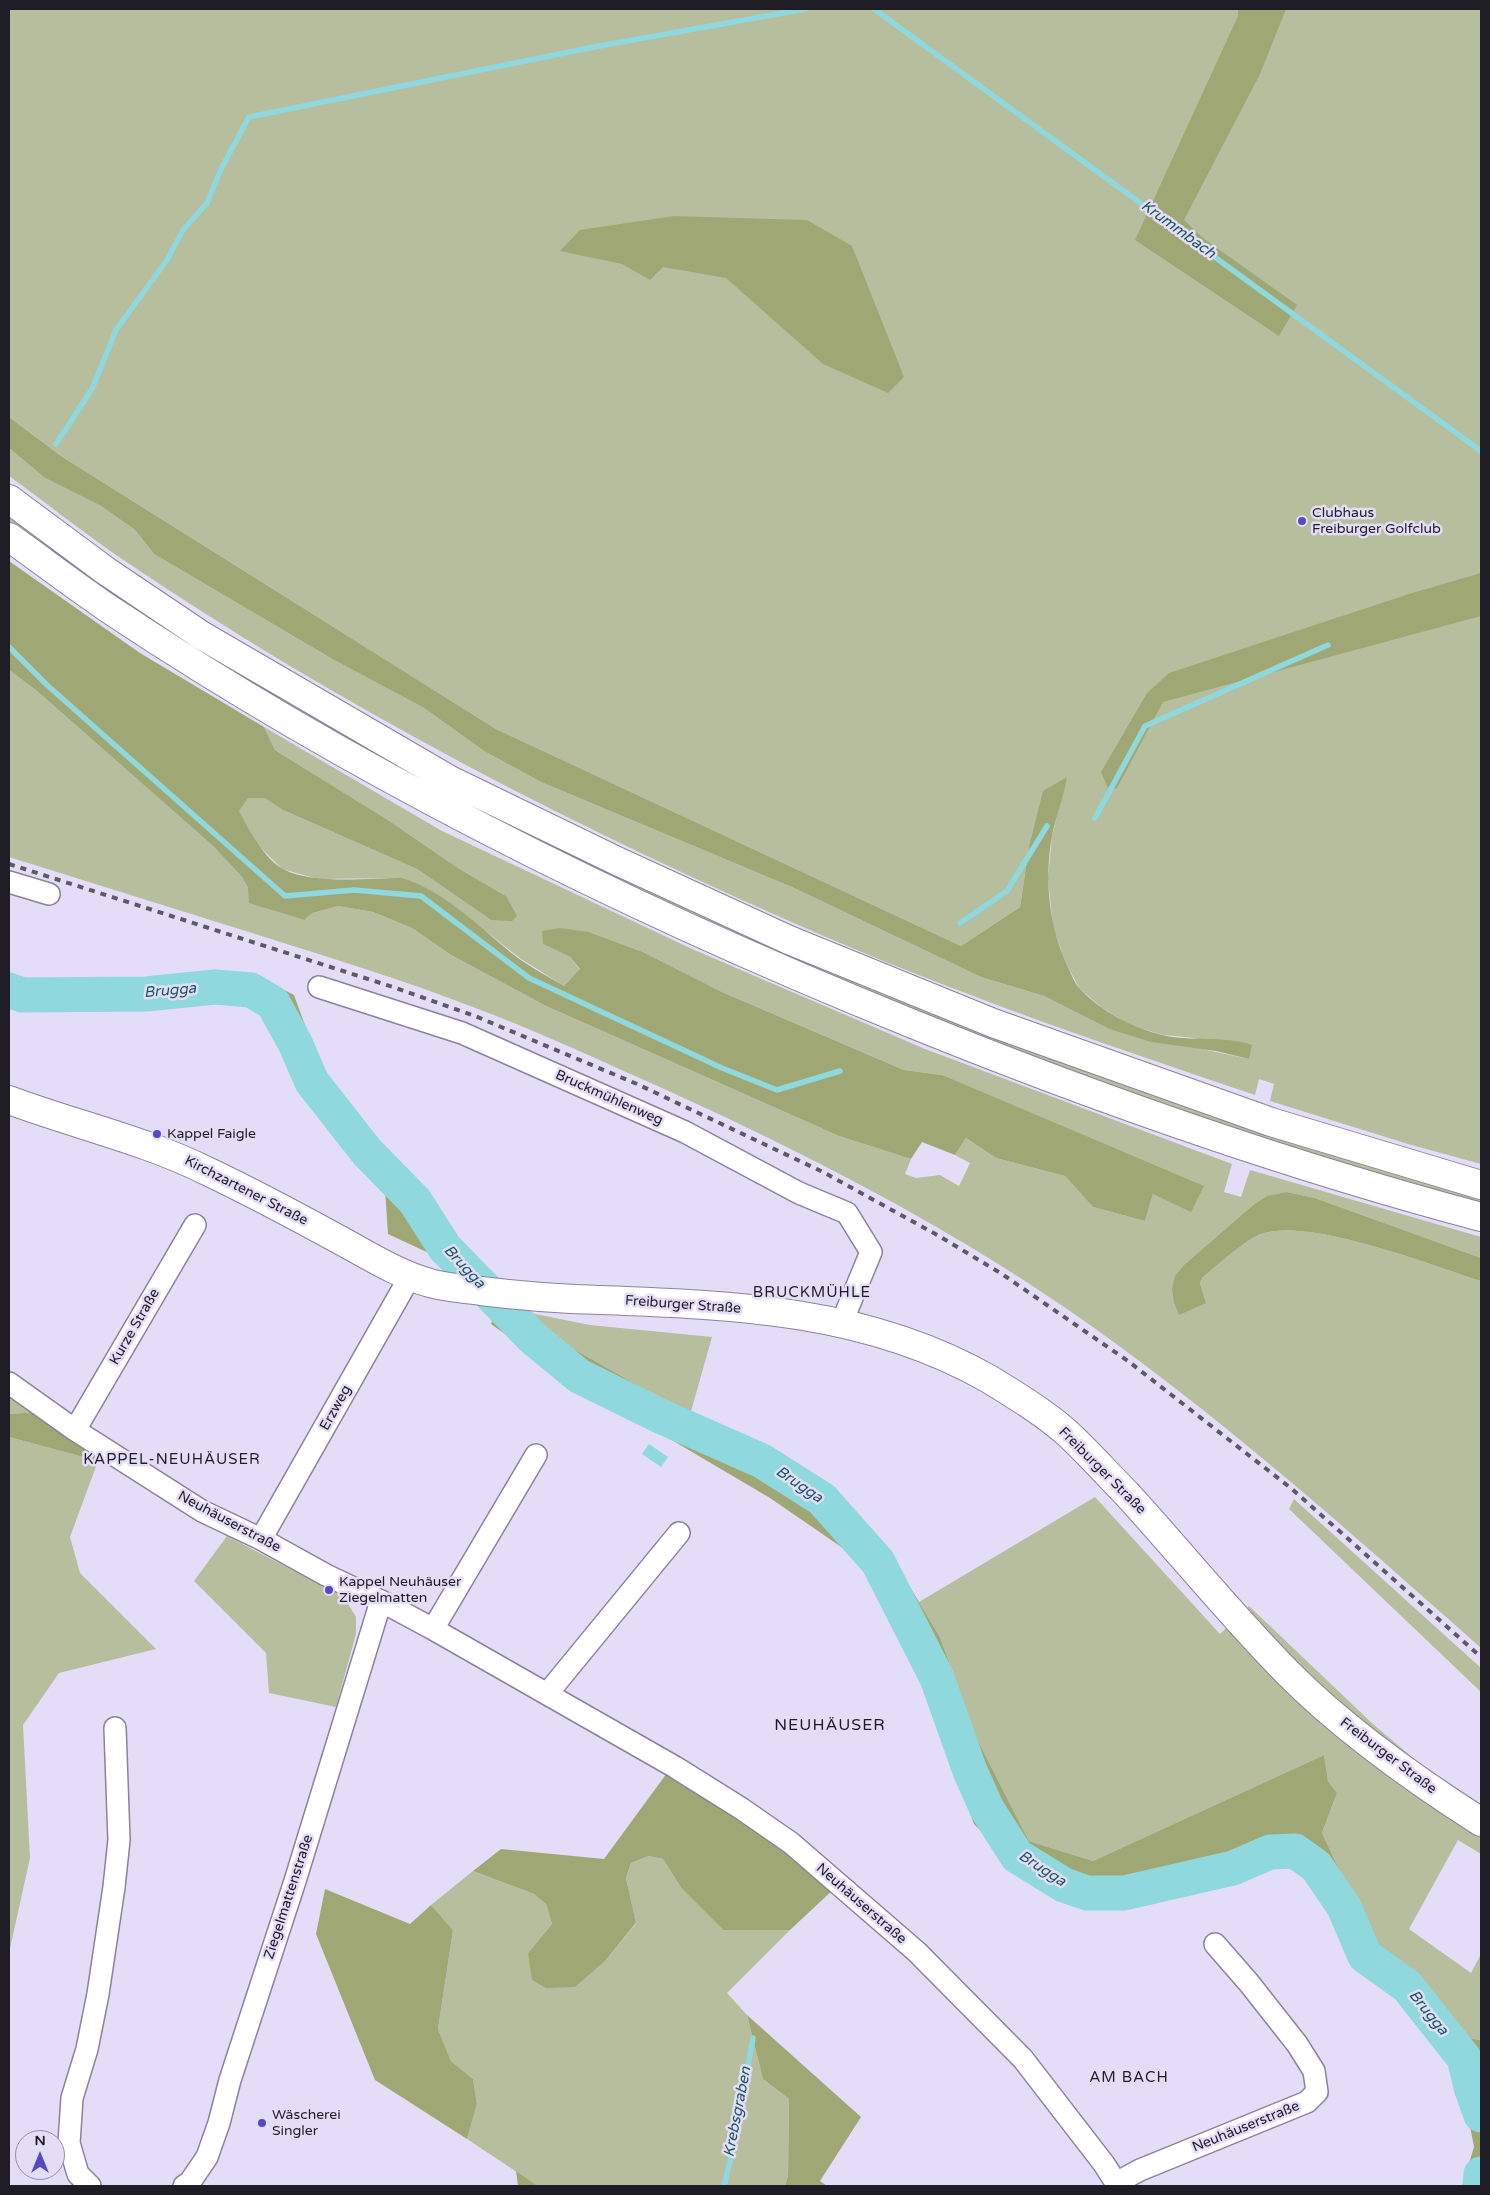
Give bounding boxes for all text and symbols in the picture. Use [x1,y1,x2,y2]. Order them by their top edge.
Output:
water label: Krummbach [1137,197,1219,263]
place label: Clubhaus Freiburger Golfclub [1312,505,1441,538]
marker: Clubhaus Freiburger Golfclub [1296,515,1308,527]
water label: Brugga [143,980,197,1002]
street label: Bruckmühlenweg [553,1067,665,1129]
place label: Kappel Faigle [167,1126,256,1142]
marker: Kappel Faigle [151,1128,163,1140]
street label: Kirchzartener Straße [182,1153,310,1229]
water label: Brugga [440,1242,488,1292]
district label: BRUCKMÜHLE [752,1284,872,1302]
street label: Kurze Straße [106,1286,164,1368]
street label: Freiburger Straße [624,1293,742,1317]
street label: Erzweg [317,1383,355,1433]
street label: Freiburger Straße [1055,1424,1149,1518]
district label: KAPPEL-NEUHÄUSER [81,1451,263,1469]
water label: Brugga [772,1463,826,1507]
street label: Neuhäuserstraße [175,1488,283,1556]
place label: Kappel Neuhäuser Ziegelmatten [339,1574,461,1606]
marker: Kappel Neuhäuser Ziegelmatten [323,1584,335,1596]
street label: Freiburger Straße [1337,1714,1439,1798]
district label: NEUHÄUSER [773,1716,887,1736]
street label: Ziegelmattenstraße [261,1833,317,1961]
water label: Brugga [1015,1847,1069,1891]
street label: Neuhäuserstraße [812,1860,910,1948]
water label: Brugga [1404,1987,1452,2039]
water label: Krebsgraben [720,2065,756,2159]
district label: AM BACH [1088,2069,1170,2087]
street label: Neuhäuserstraße [1190,2098,1302,2156]
place label: Wäscherei Singler [272,2107,341,2140]
marker: Wäscherei Singler [256,2117,268,2129]
north arrow [15,2130,65,2180]
text: N [34,2132,46,2149]

